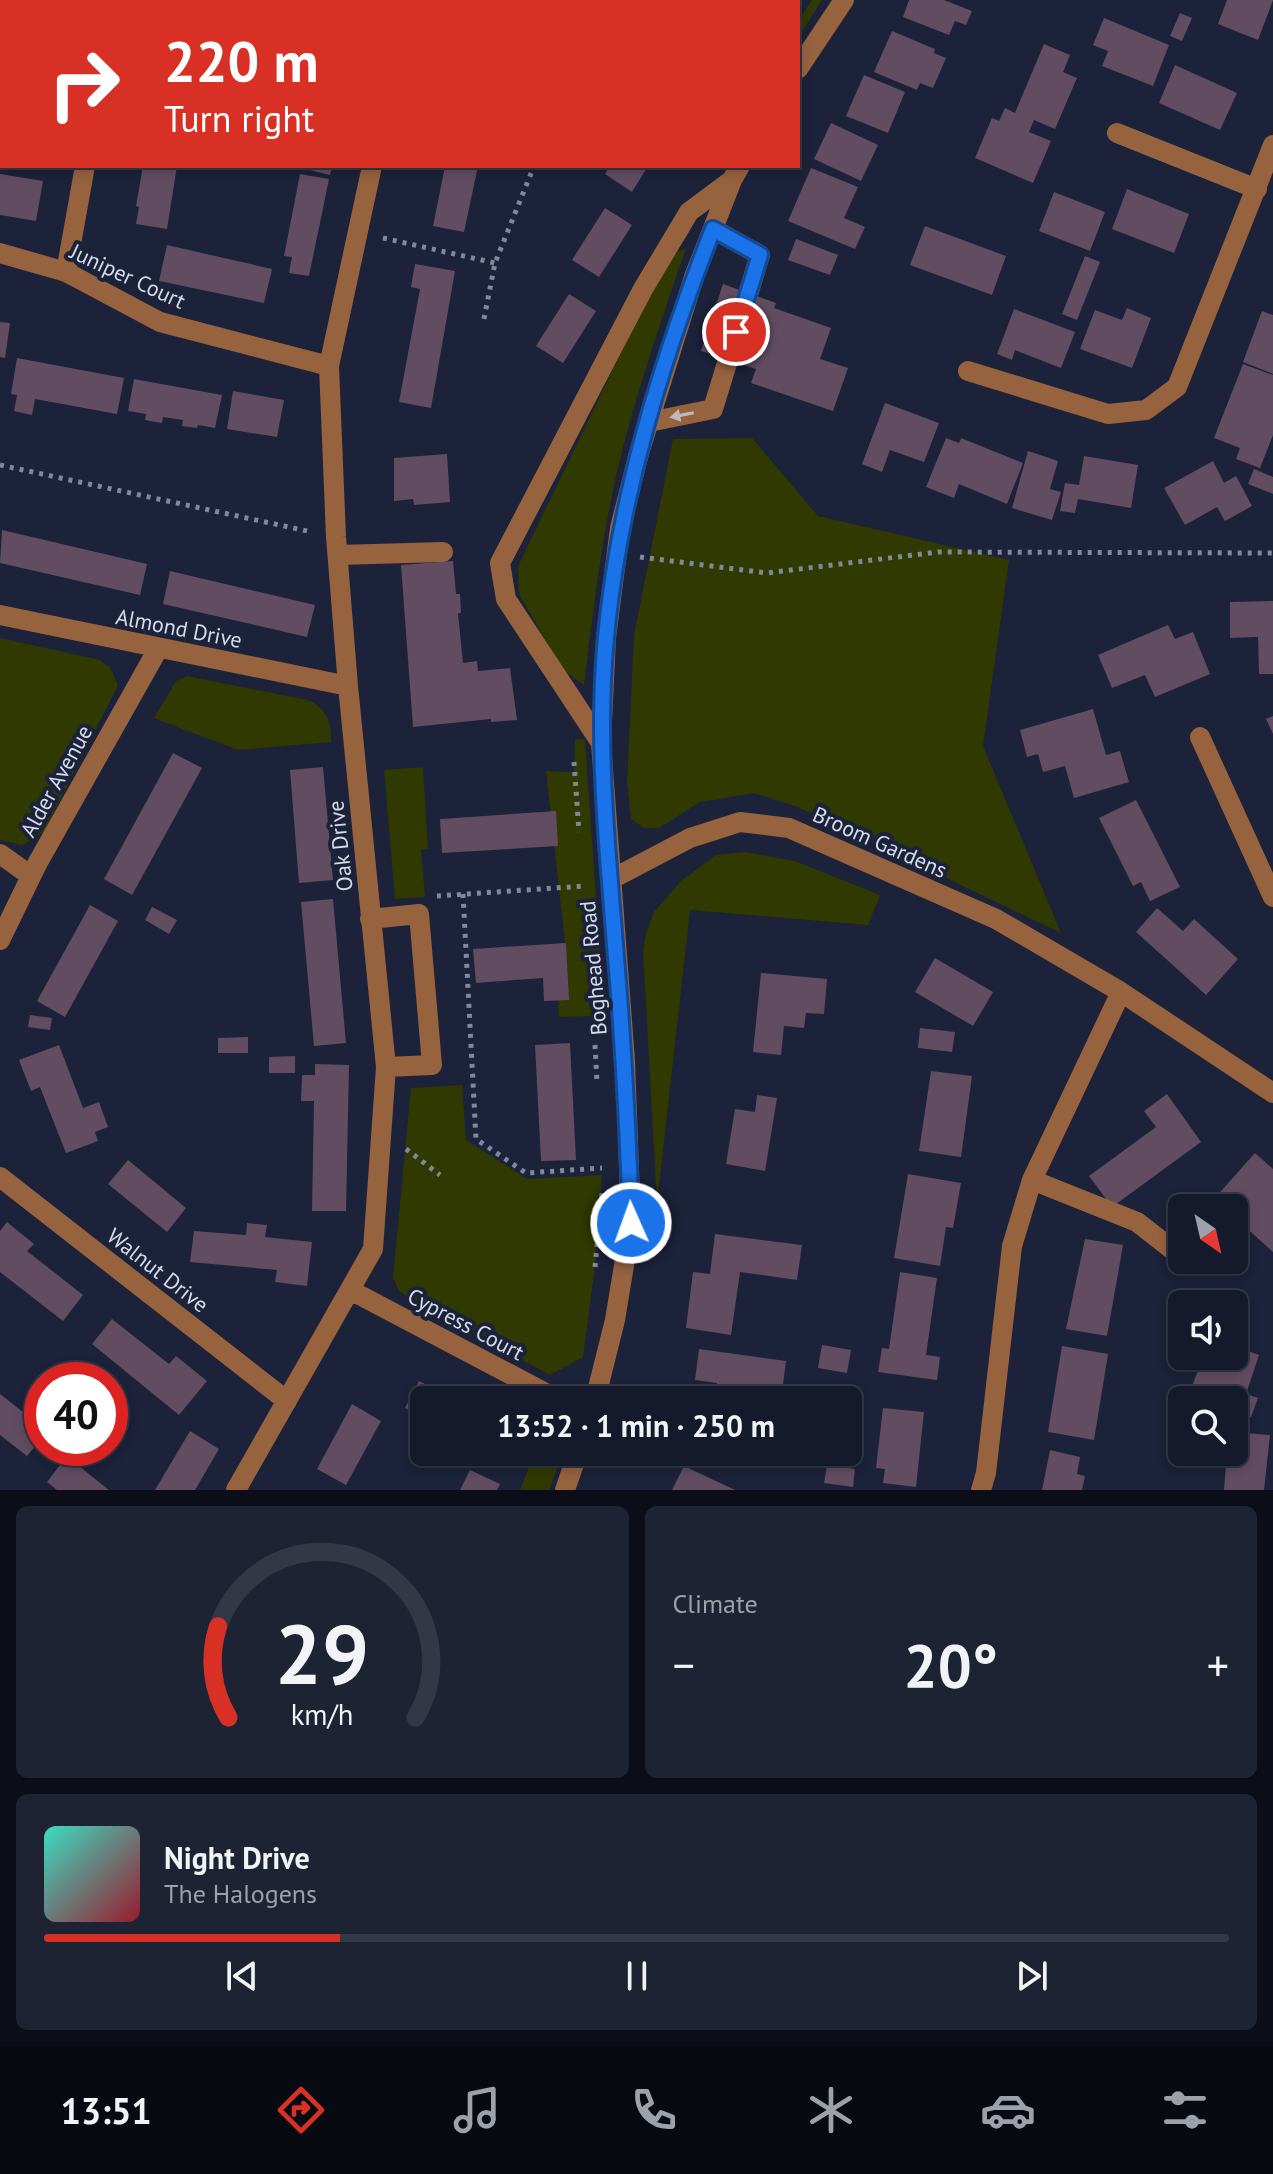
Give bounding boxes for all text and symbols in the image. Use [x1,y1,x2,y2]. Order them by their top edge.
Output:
text: 220 m [164,25,319,97]
icon: right [32,32,136,136]
text: Turn right [164,95,314,142]
street label: Juniper Court [65,237,190,315]
pin [702,298,770,366]
icon: arrive [714,310,758,354]
one-way arrow [670,410,695,422]
street label: Almond Drive [114,602,244,654]
street label: Alder Avenue [14,720,98,842]
street label: Oak Drive [321,799,359,893]
street label: Broom Gardens [809,800,951,884]
street label: Boghead Road [573,900,613,1036]
position arrow [589,1181,673,1265]
north arrow [1168,1194,1248,1274]
map controls [1168,1194,1248,1466]
street label: Walnut Drive [102,1222,214,1318]
street label: Cypress Court [403,1282,530,1367]
button: sound [1168,1290,1248,1370]
speed limit sign: 40 [24,1362,128,1466]
button: search [1168,1386,1248,1466]
text: 13:52 · 1 min · 250 m [497,1406,775,1445]
text: Climate [673,1587,758,1620]
text: 29 [275,1599,369,1707]
text: 20° [904,1626,998,1704]
text: − [673,1636,695,1693]
text: + [1207,1636,1229,1693]
text: km/h [291,1696,354,1733]
text: Night Drive [164,1838,310,1877]
text: The Halogens [164,1877,317,1910]
icon: previous [220,1954,264,1998]
icon: pause [615,1954,659,1998]
icon: next [1010,1954,1054,1998]
icon: directions [273,2082,329,2138]
icon: music [449,2082,505,2138]
icon: phone [626,2082,682,2138]
icon: climate [803,2082,859,2138]
icon: car [980,2082,1036,2138]
icon: filters [1157,2082,1213,2138]
text: 13:51 [60,2087,152,2134]

